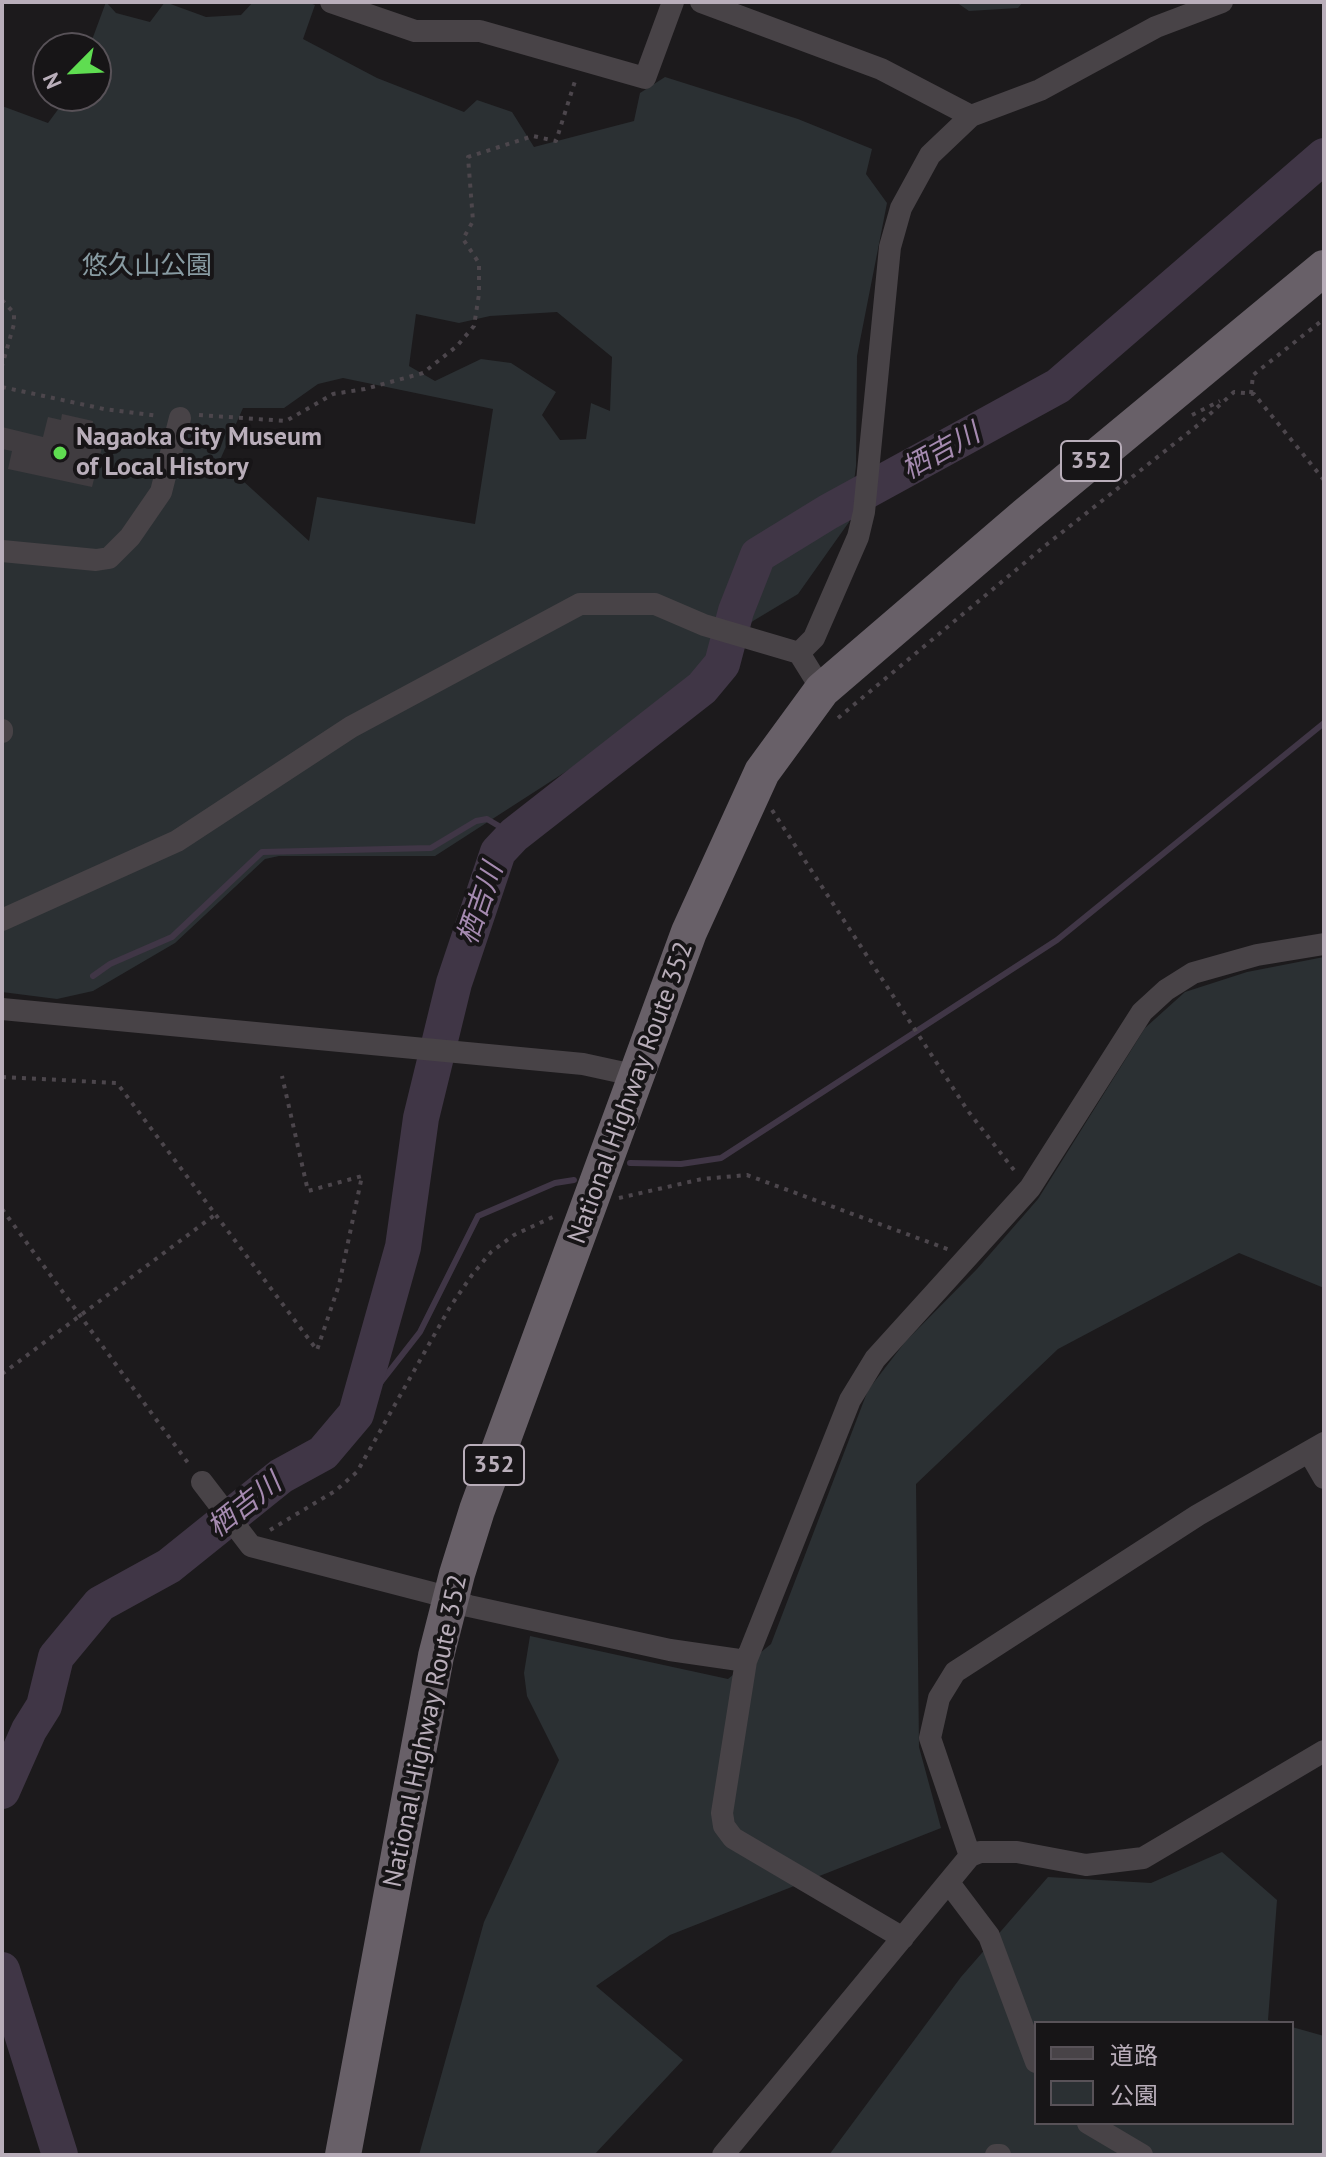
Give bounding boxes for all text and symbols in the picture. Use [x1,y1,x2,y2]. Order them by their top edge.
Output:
north arrow [32,32,112,112]
text: N [36,69,68,93]
park label: 悠久山公園 [82,251,212,283]
water label: 栖吉川 [896,417,986,487]
place label: Nagaoka City Museum of Local History [76,422,322,484]
road number: 352 [1061,441,1121,481]
marker: Nagaoka City Museum of Local History [51,444,69,462]
water label: 栖吉川 [451,859,511,949]
street label: National Highway Route 352 [562,938,700,1248]
road number: 352 [464,1445,524,1485]
water label: 栖吉川 [202,1467,288,1545]
street label: National Highway Route 352 [378,1572,474,1890]
legend [1034,2021,1294,2125]
text: 道路 [1110,2040,1158,2071]
text: 公園 [1110,2080,1158,2111]

